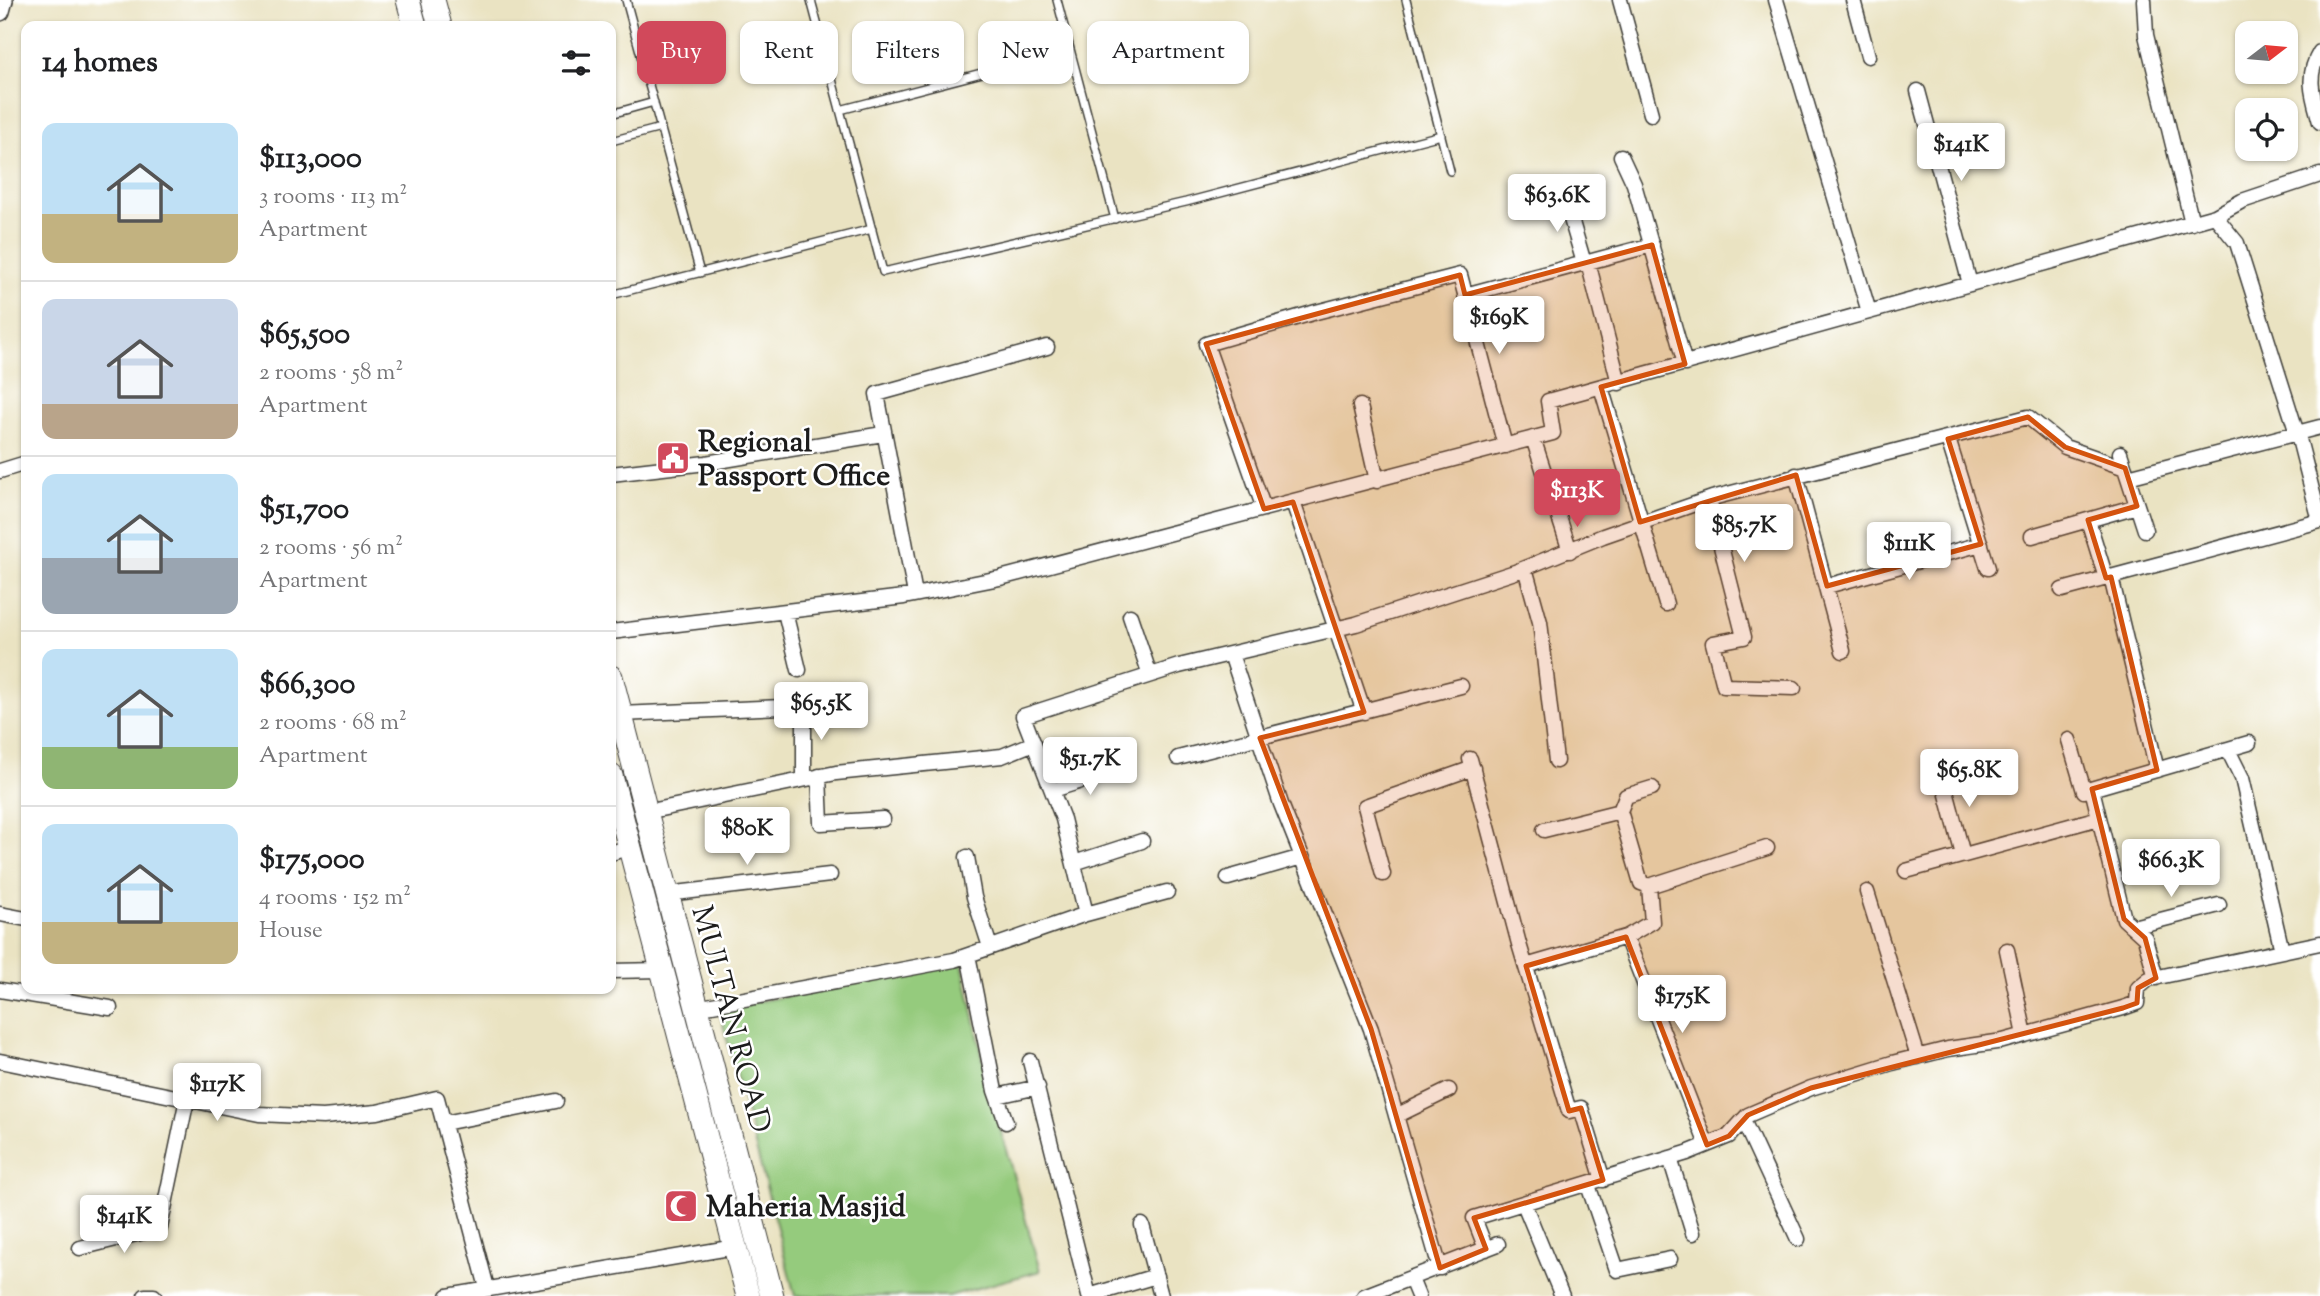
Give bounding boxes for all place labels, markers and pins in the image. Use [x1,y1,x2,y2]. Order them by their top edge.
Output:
pin: $141K [1912,124,2010,183]
pin: $63.6K [1500,174,1614,234]
pin: $169K [1450,296,1548,356]
place label: Regional Passport Office [698,422,890,499]
public building icon: Regional Passport Office [654,439,692,477]
pin: $113K [1528,470,1626,529]
pin: $85.7K [1687,504,1801,564]
pin: $111K [1860,522,1958,582]
pin: $65.5K [764,682,878,742]
pin: $51.7K [1033,738,1147,797]
pin: $65.8K [1912,750,2026,809]
pin: $80K [706,808,788,867]
pin: $66.3K [2114,839,2228,899]
pin: $175K [1633,976,1731,1035]
pin: $117K [168,1064,266,1123]
mosque icon: Maheria Masjid [662,1187,700,1225]
place label: Maheria Masjid [706,1187,906,1230]
pin: $141K [75,1196,173,1255]

